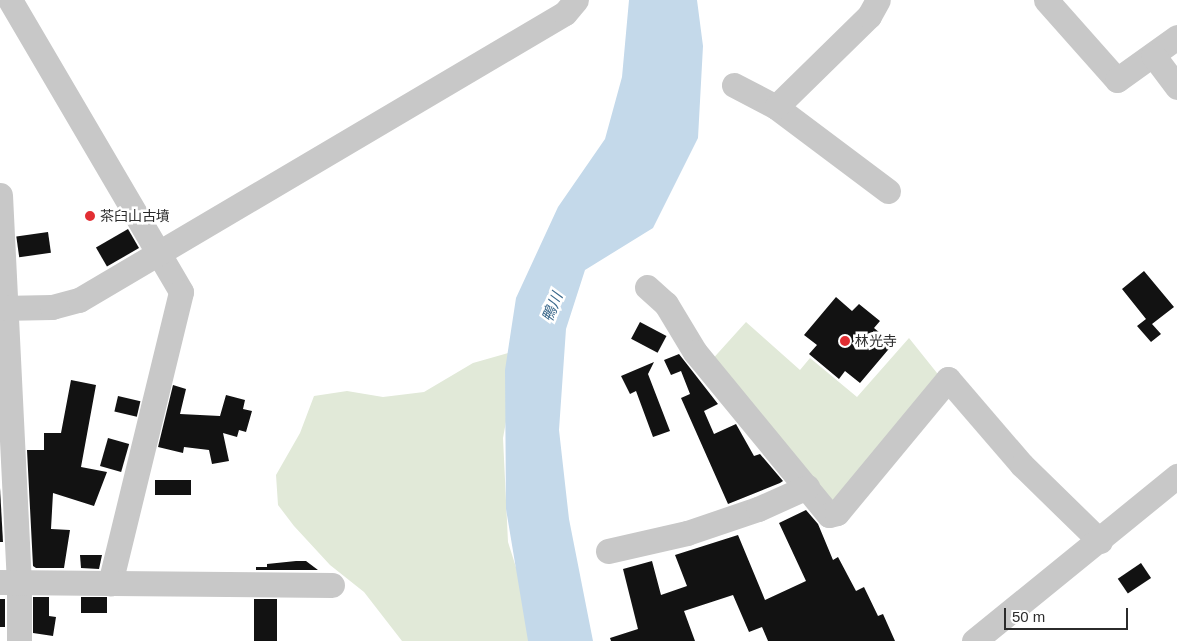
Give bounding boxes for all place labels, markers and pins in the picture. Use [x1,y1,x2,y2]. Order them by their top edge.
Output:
place label: 茶臼山古墳 [100,208,170,224]
marker: 茶臼山古墳 [84,210,96,222]
place label: 林光寺 [855,333,897,349]
marker: 林光寺 [839,335,851,347]

